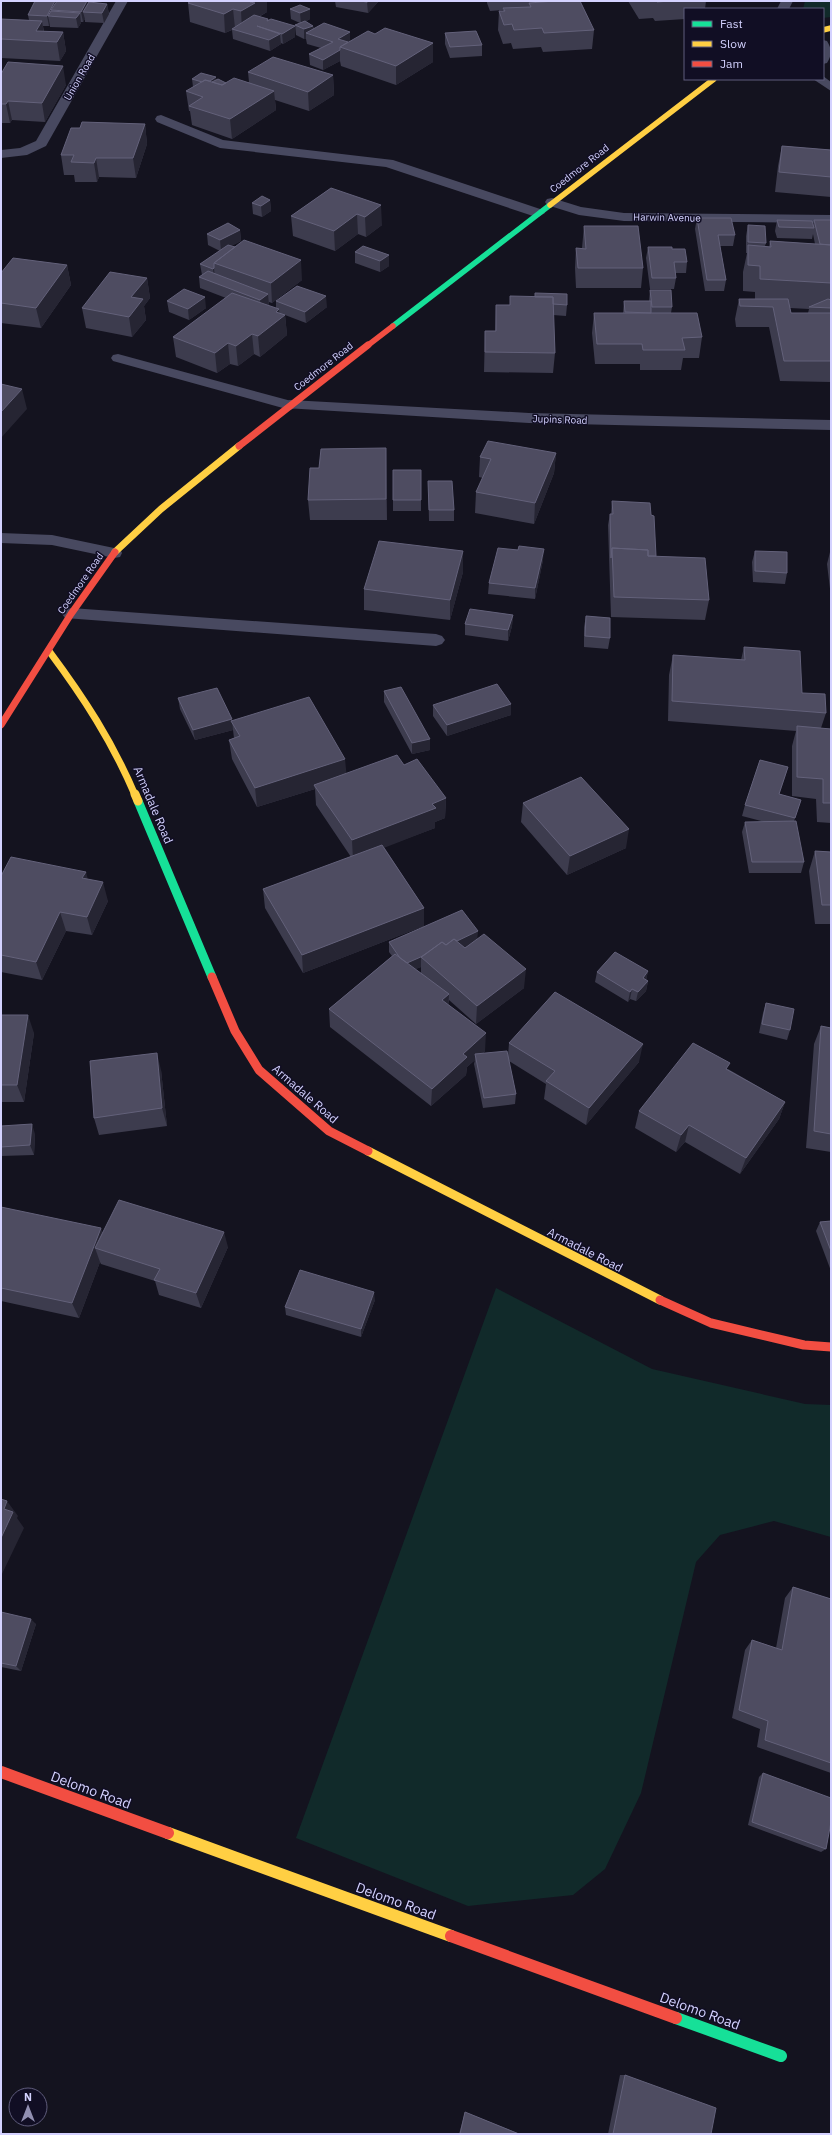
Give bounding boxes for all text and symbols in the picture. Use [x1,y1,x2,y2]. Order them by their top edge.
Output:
legend [684,8,824,80]
text: Fast [720,16,743,31]
text: Slow [720,36,746,51]
street label: Union Road [61,52,98,103]
text: Jam [720,56,743,71]
street label: Coedmore Road [547,141,612,196]
street label: Harwin Avenue [633,210,701,225]
street label: Coedmore Road [291,339,356,394]
street label: Jupins Road [532,412,588,427]
street label: Coedmore Road [54,550,106,616]
street label: Armadale Road [130,764,177,846]
street label: Armadale Road [269,1061,341,1126]
street label: Armadale Road [545,1224,625,1275]
street label: Delomo Road [48,1767,134,1813]
street label: Delomo Road [353,1878,439,1924]
street label: Delomo Road [657,1988,743,2034]
north arrow [8,2087,48,2127]
text: N [24,2090,32,2104]

